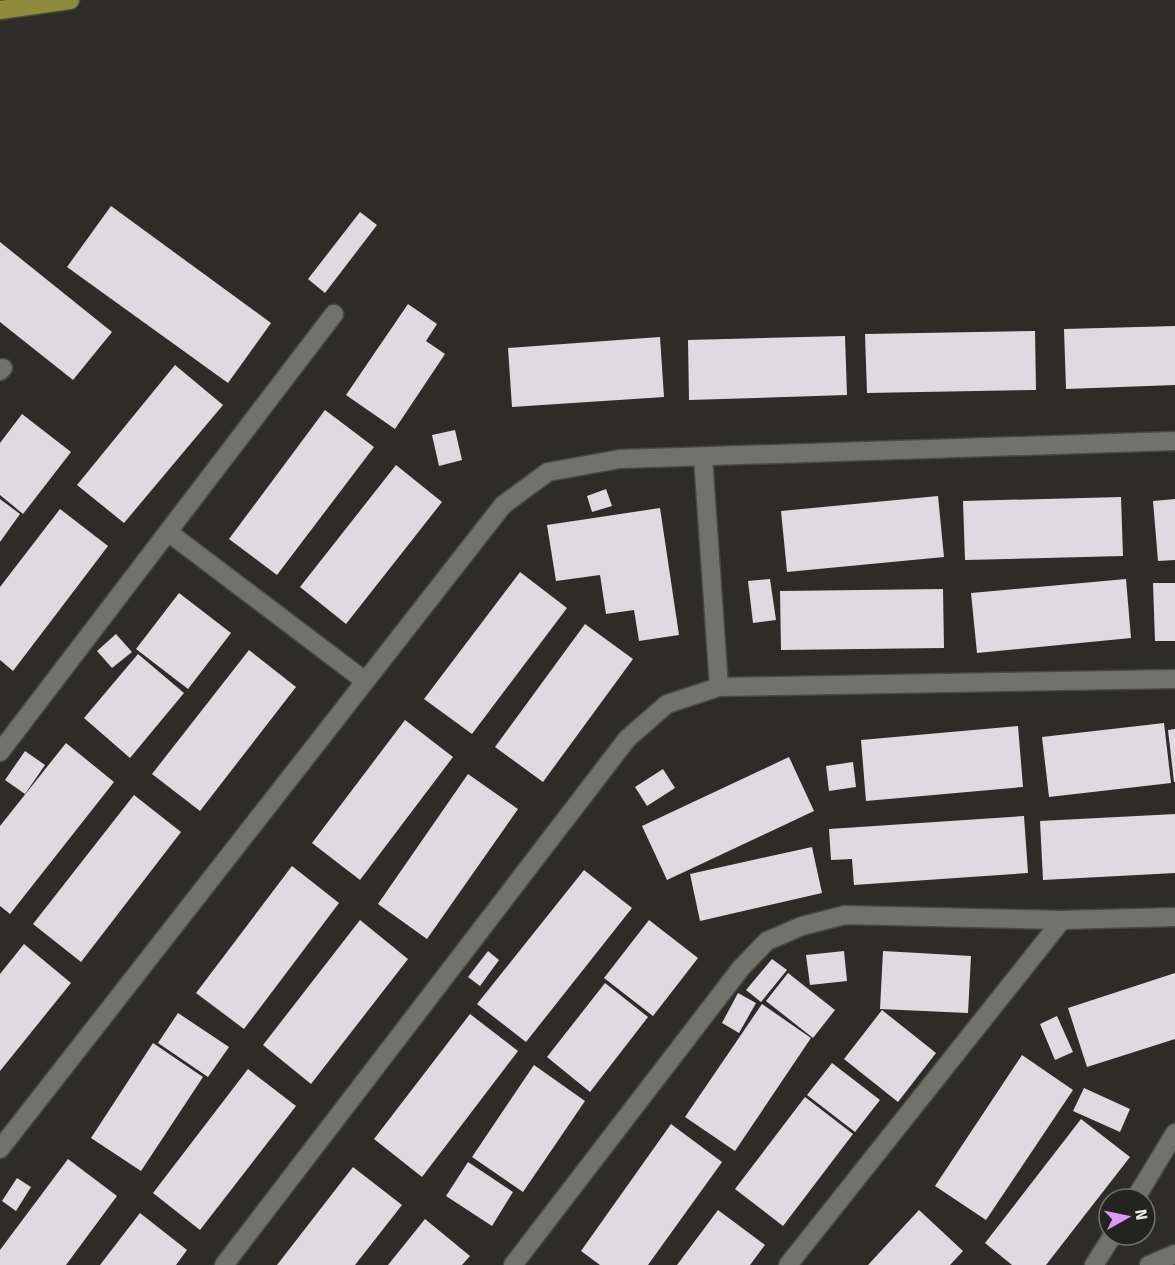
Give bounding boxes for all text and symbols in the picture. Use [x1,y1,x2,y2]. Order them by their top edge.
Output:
north arrow [1097,1187,1157,1247]
text: N [1131,1208,1152,1221]

